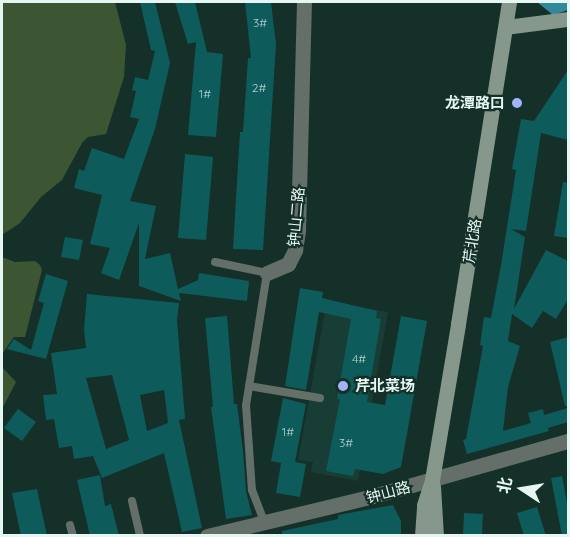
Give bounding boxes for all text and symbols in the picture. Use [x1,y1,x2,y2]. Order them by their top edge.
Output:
house number: 3# [253,16,267,30]
house number: 2# [252,81,266,95]
house number: 1# [199,87,211,101]
place label: 龙潭路口 [445,94,505,112]
marker: 龙潭路口 [510,96,524,110]
street label: 钟山二路 [284,186,308,248]
street label: 芹北路 [460,217,484,265]
house number: 4# [352,352,366,366]
place label: 芹北菜场 [355,377,415,395]
marker: 芹北菜场 [336,379,350,393]
house number: 1# [282,425,294,439]
house number: 3# [339,436,353,450]
north arrow [492,459,552,519]
text: 北 [493,475,516,495]
street label: 钟山路 [364,477,412,507]

